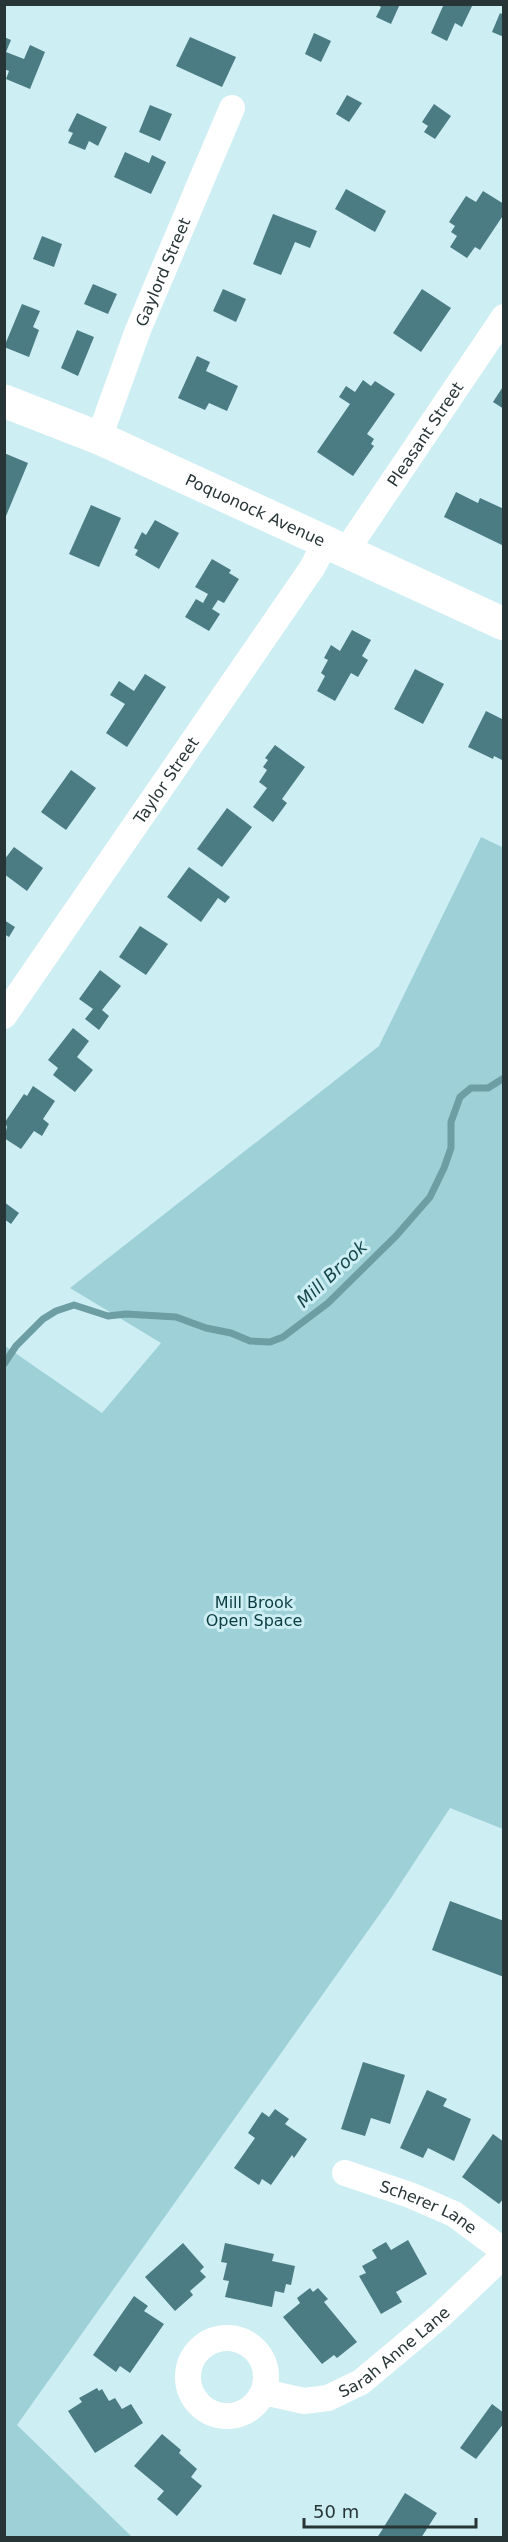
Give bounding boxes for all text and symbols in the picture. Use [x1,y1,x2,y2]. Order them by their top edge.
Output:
street label: Gaylord Street [132,215,194,329]
street label: Pleasant Street [383,379,467,490]
street label: Poquonock Avenue [182,470,328,551]
street label: Taylor Street [129,734,203,828]
water label: Mill Brook [292,1235,372,1311]
park label: Mill Brook Open Space [206,1593,302,1630]
street label: Scherer Lane [377,2176,480,2238]
street label: Sarah Anne Lane [335,2303,454,2402]
scale bar [304,2491,476,2529]
text: 50 m [313,2501,359,2522]

